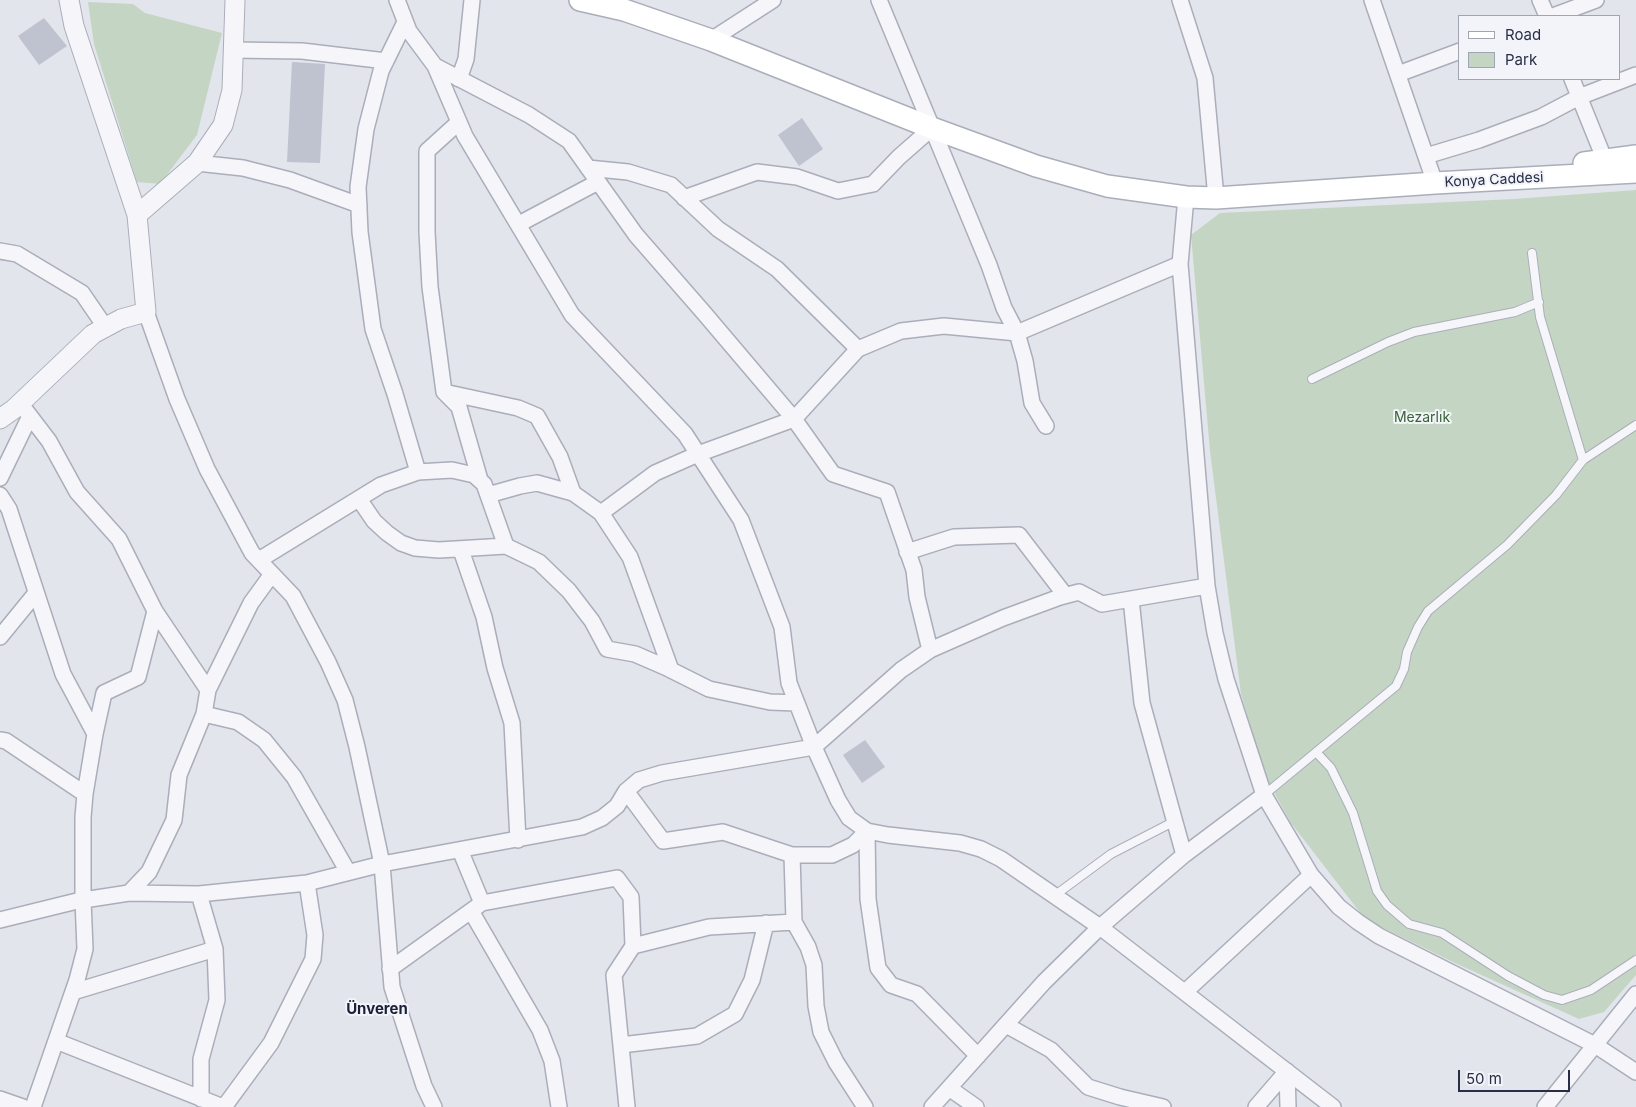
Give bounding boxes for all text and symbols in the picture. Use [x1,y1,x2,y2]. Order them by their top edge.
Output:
legend [1458,15,1621,80]
text: Road [1505,25,1541,44]
text: Park [1505,50,1537,69]
street label: Konya Caddesi [1444,169,1544,191]
park label: Mezarlık [1394,410,1450,426]
district label: Ünveren [346,1000,408,1018]
scale bar [1461,1060,1574,1092]
text: 50 m [1466,1069,1502,1088]

